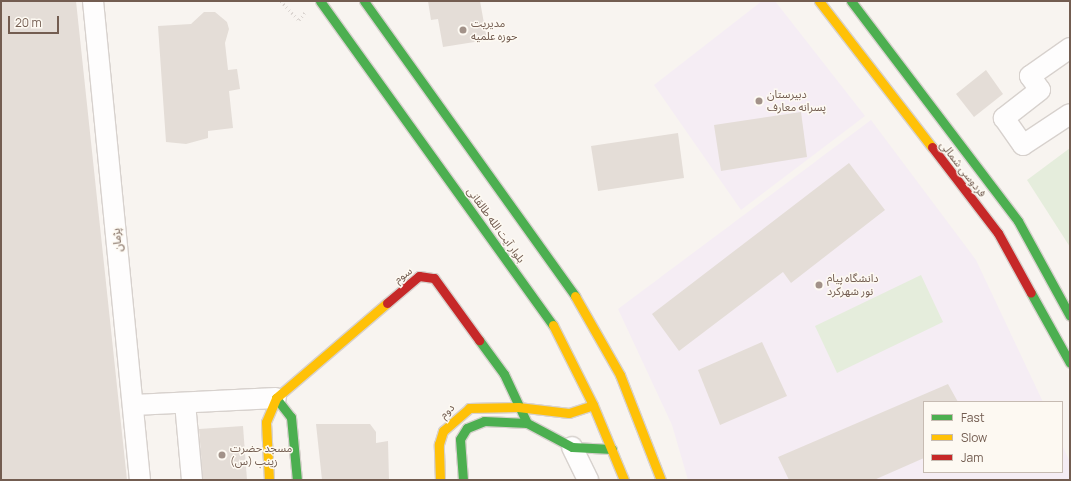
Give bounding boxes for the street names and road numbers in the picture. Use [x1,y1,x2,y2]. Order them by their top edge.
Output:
street label: فردوسی شمالی [937,138,989,200]
street label: بلوار آیت الله طالقانی [464,185,528,265]
street label: پژمان [109,228,125,252]
street label: سوم [391,264,415,286]
street label: دوم [437,401,457,421]

